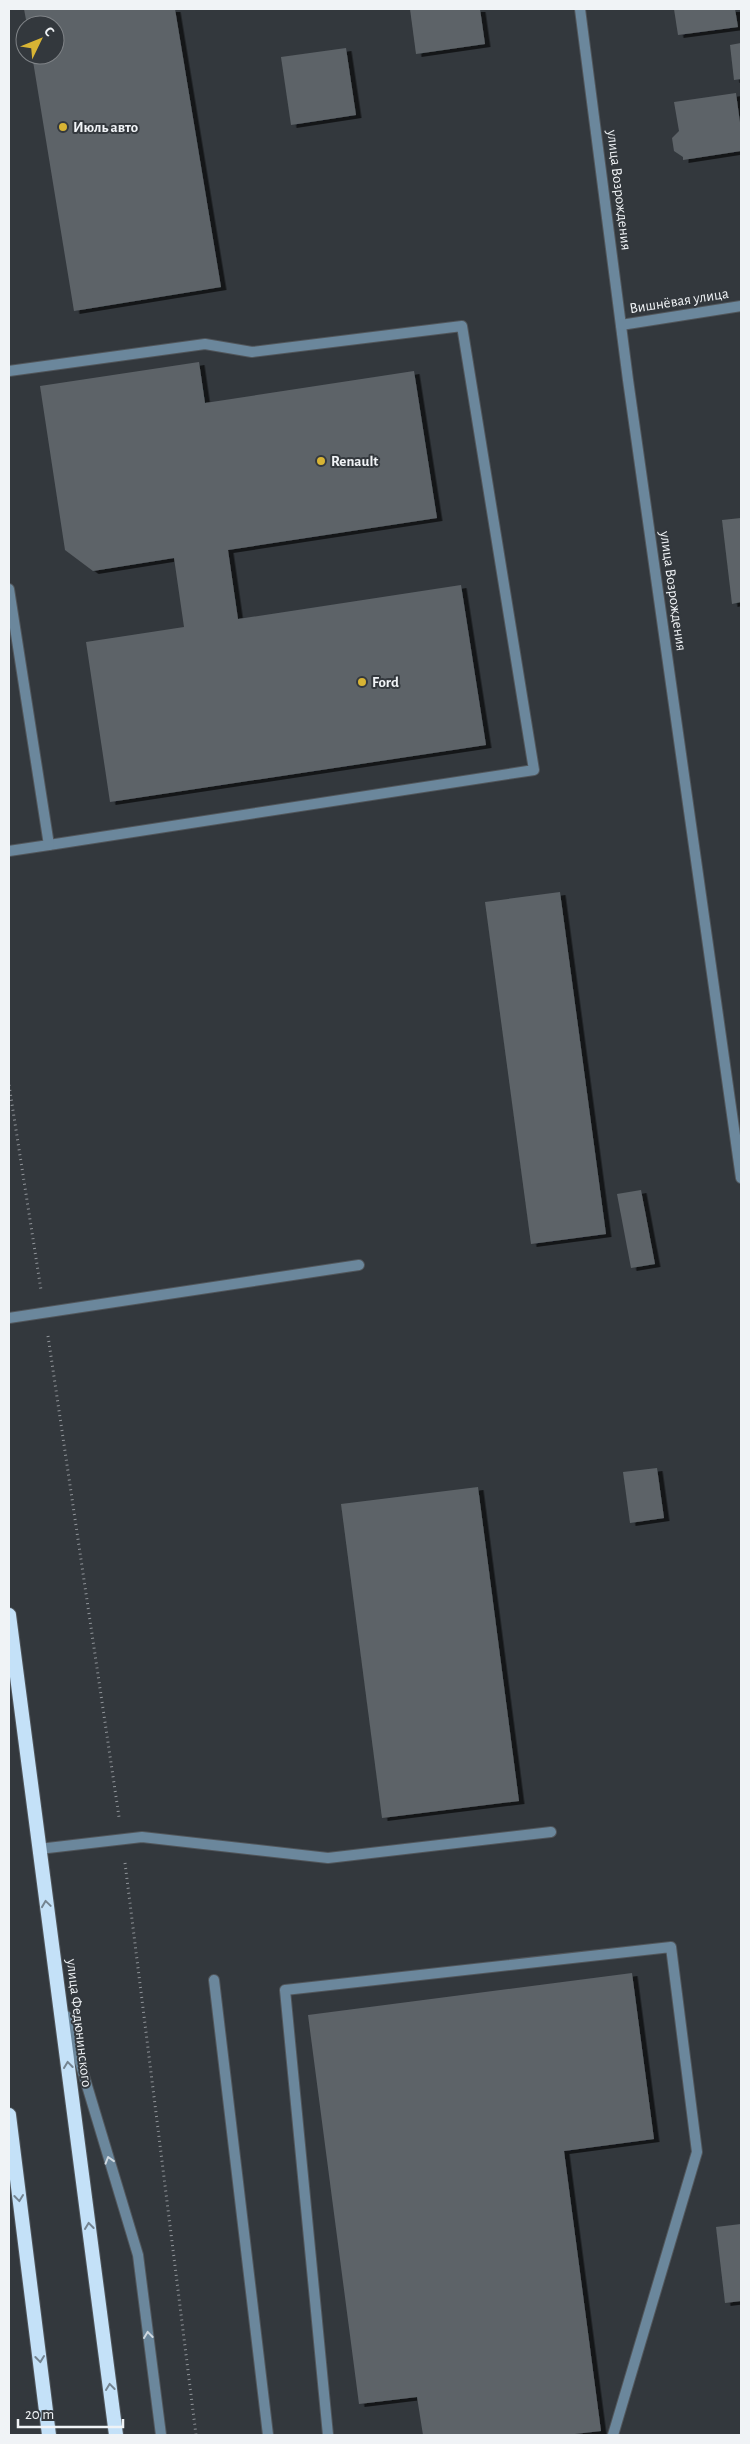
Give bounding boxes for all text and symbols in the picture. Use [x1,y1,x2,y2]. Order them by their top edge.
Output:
north arrow [15,15,65,65]
text: С [41,24,57,40]
place label: Июль авто [73,120,138,135]
marker: Июль авто [57,121,69,133]
street label: улица Возрождения [604,128,634,251]
street label: Вишнёвая улица [628,286,730,316]
place label: Renault [331,454,378,469]
marker: Renault [315,455,327,467]
street label: улица Возрождения [657,529,689,652]
place label: Ford [372,675,399,690]
marker: Ford [356,676,368,688]
one-way arrow [42,1899,52,1908]
street label: улица Федюнинского [64,1957,94,2088]
one-way arrow [63,2060,73,2069]
one-way arrow [105,2156,115,2164]
one-way arrow [13,2194,24,2202]
one-way arrow [84,2221,94,2230]
one-way arrow [143,2330,154,2338]
one-way arrow [34,2355,44,2363]
one-way arrow [105,2383,115,2391]
scale bar [18,2396,122,2428]
text: 20 m [25,2407,54,2422]

